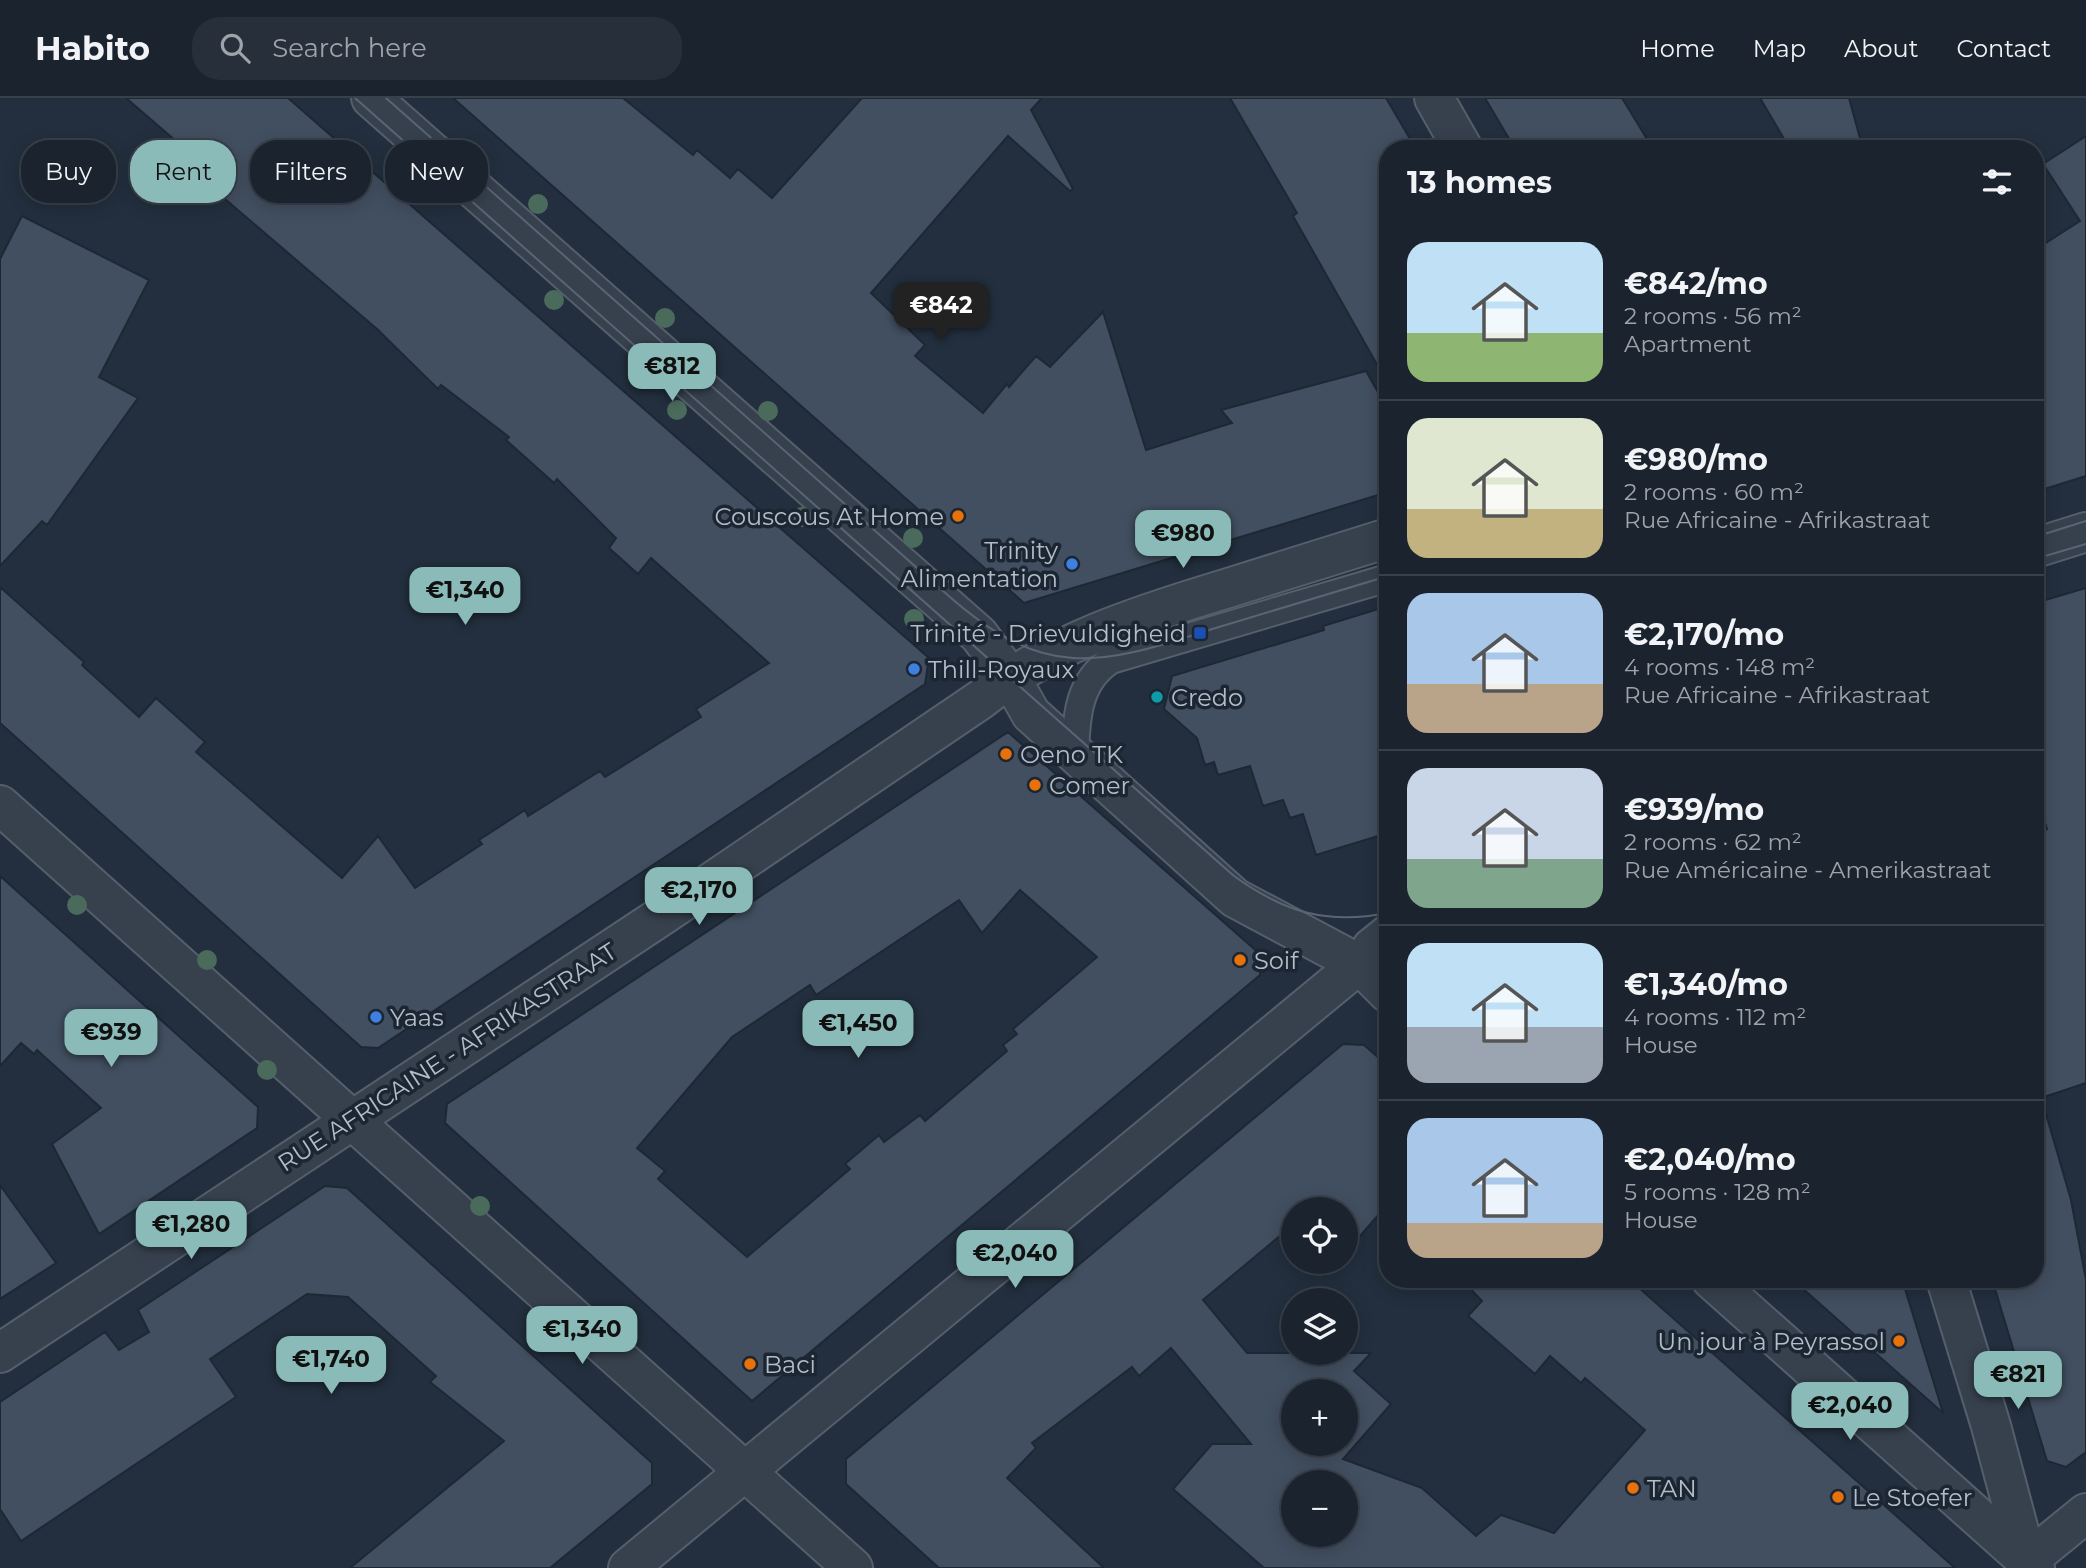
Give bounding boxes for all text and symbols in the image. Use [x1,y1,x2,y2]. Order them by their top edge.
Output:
search box [192,17,682,80]
text: Habito [35,28,150,68]
icon: search [216,29,254,67]
text: Search here [272,32,427,64]
text: Home [1640,34,1715,63]
text: Map [1753,34,1806,63]
text: About [1844,34,1918,63]
text: Contact [1956,34,2051,63]
chip: Buy [21,140,116,203]
chip: Rent [130,140,236,203]
chip: Filters [250,140,371,203]
chip: New [385,140,488,203]
icon: filters [1978,163,2016,201]
text: 13 homes [1407,164,1552,201]
text: €842/mo [1624,265,1768,302]
icon: home [1463,270,1547,354]
pin: €842 [900,282,982,342]
text: €842 [910,291,972,319]
text: 2 rooms · 56 m² [1624,302,1802,330]
text: Apartment [1624,330,1752,358]
pin: €812 [631,344,713,403]
text: €812 [644,352,700,380]
text: €980/mo [1624,441,1768,478]
icon: home [1463,446,1547,530]
text: 2 rooms · 60 m² [1624,478,1804,506]
place label: Couscous At Home [715,502,944,531]
text: Rue Africaine - Afrikastraat [1624,506,1930,534]
marker: Couscous At Home [950,508,966,524]
pin: €980 [1142,510,1224,570]
text: €980 [1151,519,1215,547]
place label: Trinity Alimentation [901,536,1058,593]
marker: Trinity Alimentation [1064,556,1080,572]
pin: €1,340 [408,568,522,627]
text: €1,340 [425,576,505,604]
text: €2,170/mo [1624,616,1784,653]
place label: Trinité - Drievuldigheid [910,619,1186,648]
icon: home [1463,621,1547,705]
marker: Trinité - Drievuldigheid [1192,625,1208,641]
text: 4 rooms · 148 m² [1624,653,1815,681]
place label: Thill-Royaux [928,655,1074,684]
marker: Thill-Royaux [906,661,922,677]
text: Rue Africaine - Afrikastraat [1624,681,1930,709]
place label: Credo [1171,683,1243,712]
marker: Credo [1149,689,1165,705]
place label: Oeno TK [1020,740,1123,769]
marker: Oeno TK [998,746,1014,762]
place label: Comer [1049,771,1130,800]
marker: Comer [1027,777,1043,793]
text: €939/mo [1624,791,1764,828]
icon: home [1463,796,1547,880]
text: 2 rooms · 62 m² [1624,828,1802,856]
text: Rue Américaine - Amerikastraat [1624,856,1991,884]
pin: €2,170 [642,868,756,927]
text: €2,170 [661,876,737,904]
street label: RUE AFRICAINE - AFRIKASTRAAT [272,936,622,1178]
place label: Soif [1254,946,1299,975]
marker: Soif [1232,952,1248,968]
text: €1,340/mo [1624,966,1788,1003]
icon: home [1463,971,1547,1055]
pin: €1,450 [801,1000,915,1060]
place label: Yaas [390,1003,444,1032]
text: 4 rooms · 112 m² [1624,1003,1806,1031]
marker: Yaas [368,1009,384,1025]
text: €1,450 [818,1009,898,1037]
pin: €939 [70,1010,152,1069]
text: €939 [80,1018,142,1046]
text: House [1624,1031,1698,1059]
text: €2,040/mo [1624,1141,1796,1178]
icon: home [1463,1146,1547,1230]
text: 5 rooms · 128 m² [1624,1178,1811,1206]
map controls [1281,1197,1358,1547]
button: locate [1281,1197,1358,1274]
pin: €1,280 [134,1202,248,1261]
text: House [1624,1206,1698,1234]
text: €1,280 [152,1210,230,1238]
pin: €2,040 [958,1230,1072,1290]
text: €2,040 [972,1239,1058,1267]
button: layers [1281,1288,1358,1365]
pin: €1,340 [525,1306,639,1366]
text: €1,340 [542,1315,622,1343]
place label: Un jour à Peyrassol [1657,1327,1885,1356]
marker: Un jour à Peyrassol [1891,1333,1907,1349]
pin: €1,740 [274,1336,388,1396]
text: €1,740 [292,1345,370,1373]
place label: Baci [764,1350,816,1379]
pin: €821 [1977,1352,2059,1411]
marker: Baci [742,1356,758,1372]
text: €821 [1990,1360,2046,1388]
button: + [1281,1379,1358,1456]
pin: €2,040 [1793,1382,1907,1442]
text: €2,040 [1807,1391,1893,1419]
button: − [1281,1470,1358,1547]
place label: TAN [1647,1474,1697,1503]
marker: TAN [1625,1480,1641,1496]
place label: Le Stoefer [1852,1483,1972,1512]
marker: Le Stoefer [1830,1489,1846,1505]

